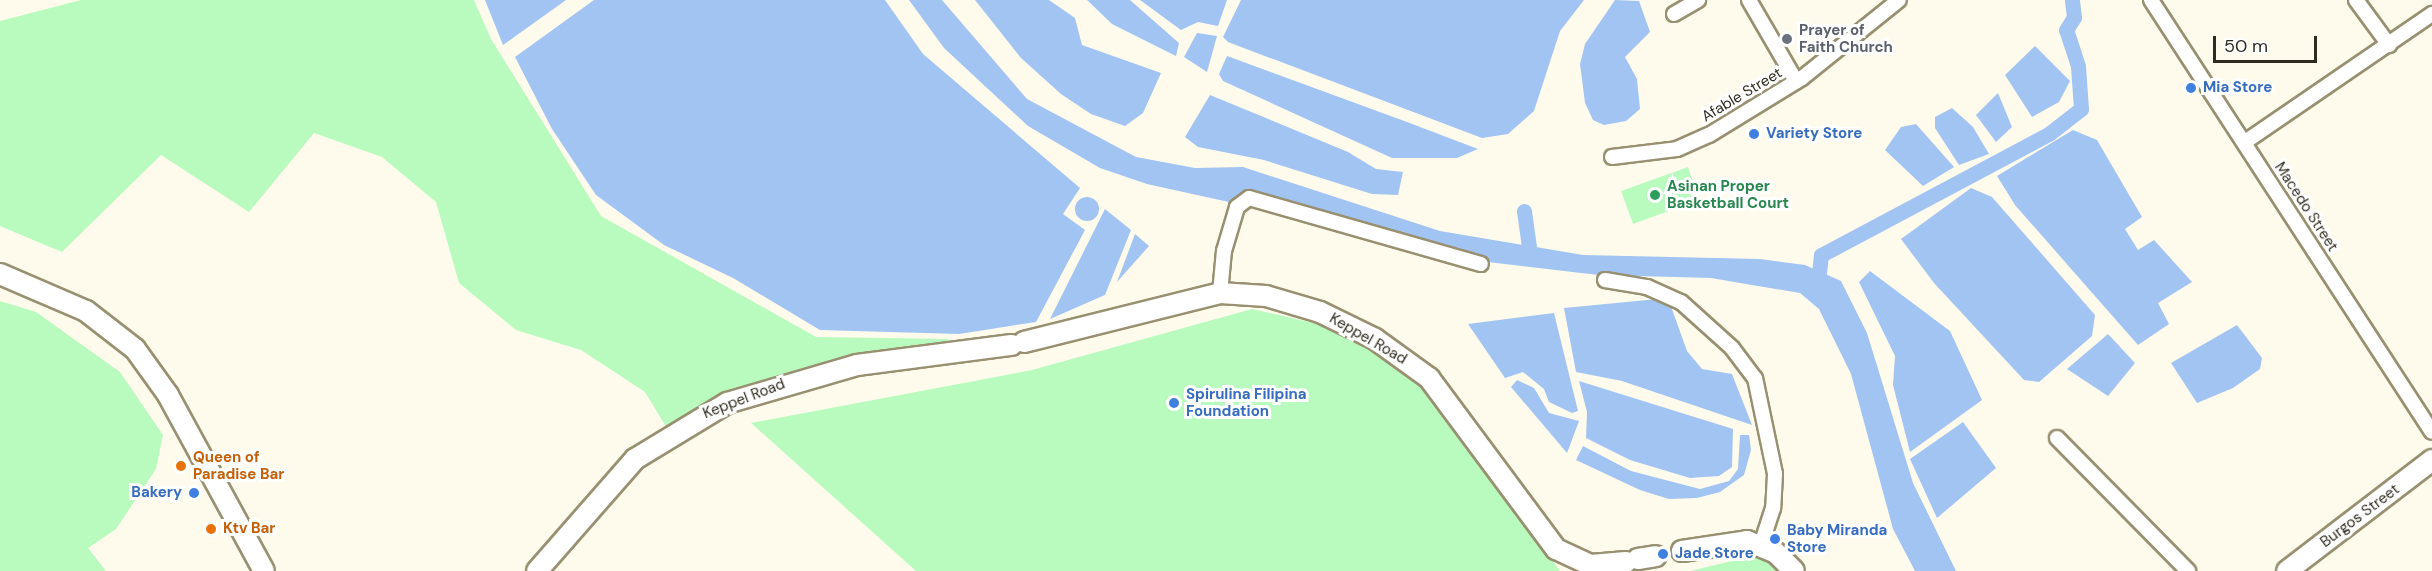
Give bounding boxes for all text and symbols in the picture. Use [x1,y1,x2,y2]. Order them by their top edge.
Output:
place label: Prayer of Faith Church [1799,21,1893,56]
scale bar [2216,24,2320,62]
marker: Prayer of Faith Church [1780,32,1794,46]
text: 50 m [2224,34,2268,58]
street label: Afable Street [1699,64,1785,126]
place label: Mia Store [2203,79,2272,97]
marker: Mia Store [2184,81,2198,95]
place label: Variety Store [1766,125,1862,143]
marker: Variety Store [1747,127,1761,141]
street label: Macedo Street [2270,159,2342,255]
place label: Asinan Proper Basketball Court [1667,177,1789,212]
marker: Asinan Proper Basketball Court [1648,188,1662,202]
street label: Keppel Road [1326,310,1410,368]
street label: Keppel Road [700,375,788,423]
place label: Spirulina Filipina Foundation [1186,385,1307,420]
marker: Spirulina Filipina Foundation [1167,396,1181,410]
place label: Queen of Paradise Bar [193,448,284,483]
marker: Queen of Paradise Bar [174,459,188,473]
street label: Burgos Street [2317,481,2403,551]
place label: Bakery [131,484,182,502]
marker: Bakery [187,486,201,500]
place label: Ktv Bar [223,520,275,538]
place label: Baby Miranda Store [1787,521,1887,556]
marker: Ktv Bar [204,522,218,536]
marker: Baby Miranda Store [1768,532,1782,546]
place label: Jade Store [1675,545,1754,563]
marker: Jade Store [1656,547,1670,561]

